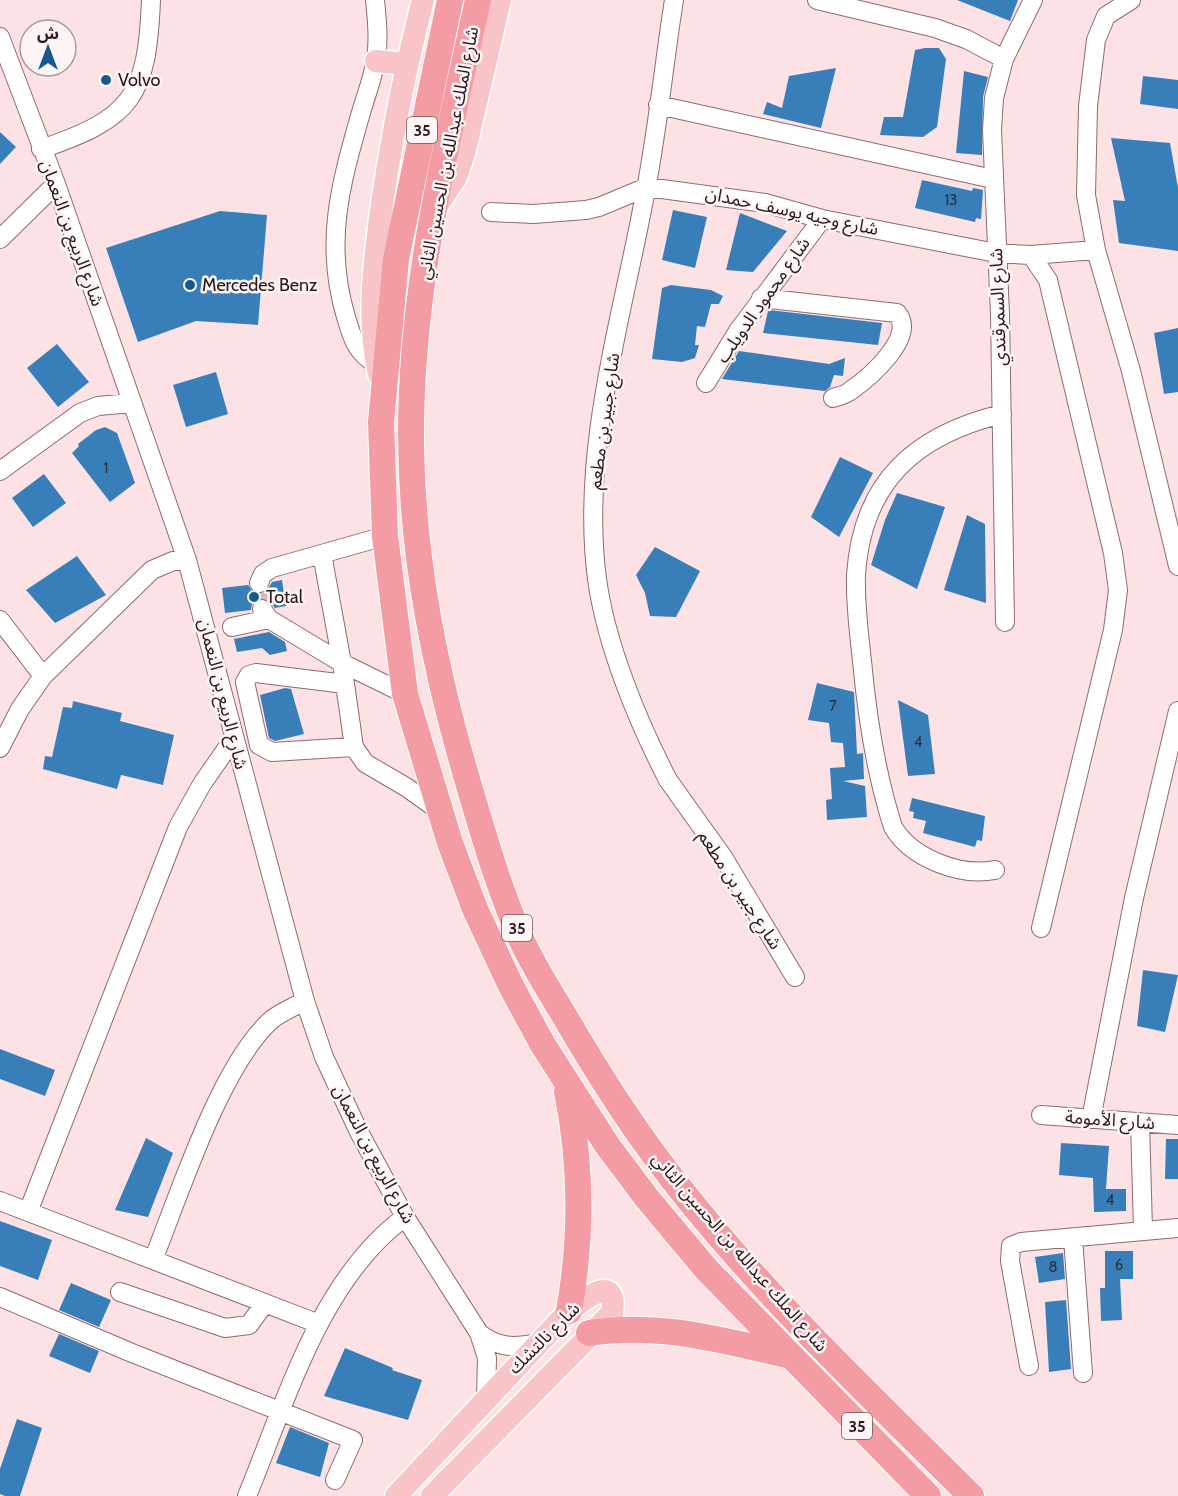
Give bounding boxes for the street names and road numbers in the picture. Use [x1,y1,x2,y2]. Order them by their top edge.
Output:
street label: شارع الملك عبدالله بن الحسين الثاني [413,25,486,282]
road number: 35 [407,117,437,143]
street label: شارع الربيع بن النعمان [32,157,109,310]
street label: شارع وجيه يوسف حمدان [703,182,881,243]
street label: شارع محمود الدويلب [711,233,817,369]
street label: شارع السمرقندي [985,248,1014,366]
street label: شارع جبير بن مطعم [584,351,627,491]
street label: شارع الربيع بن النعمان [191,616,252,772]
street label: شارع جبير بن مطعم [691,826,787,955]
road number: 35 [502,915,532,941]
street label: شارع الربيع بن النعمان [325,1081,420,1229]
street label: شارع الأمومة [1064,1106,1156,1137]
street label: شارع الملك عبدالله بن الحسين الثاني [645,1148,833,1358]
street label: شارع نالتشك [504,1298,587,1381]
road number: 35 [842,1413,872,1439]

